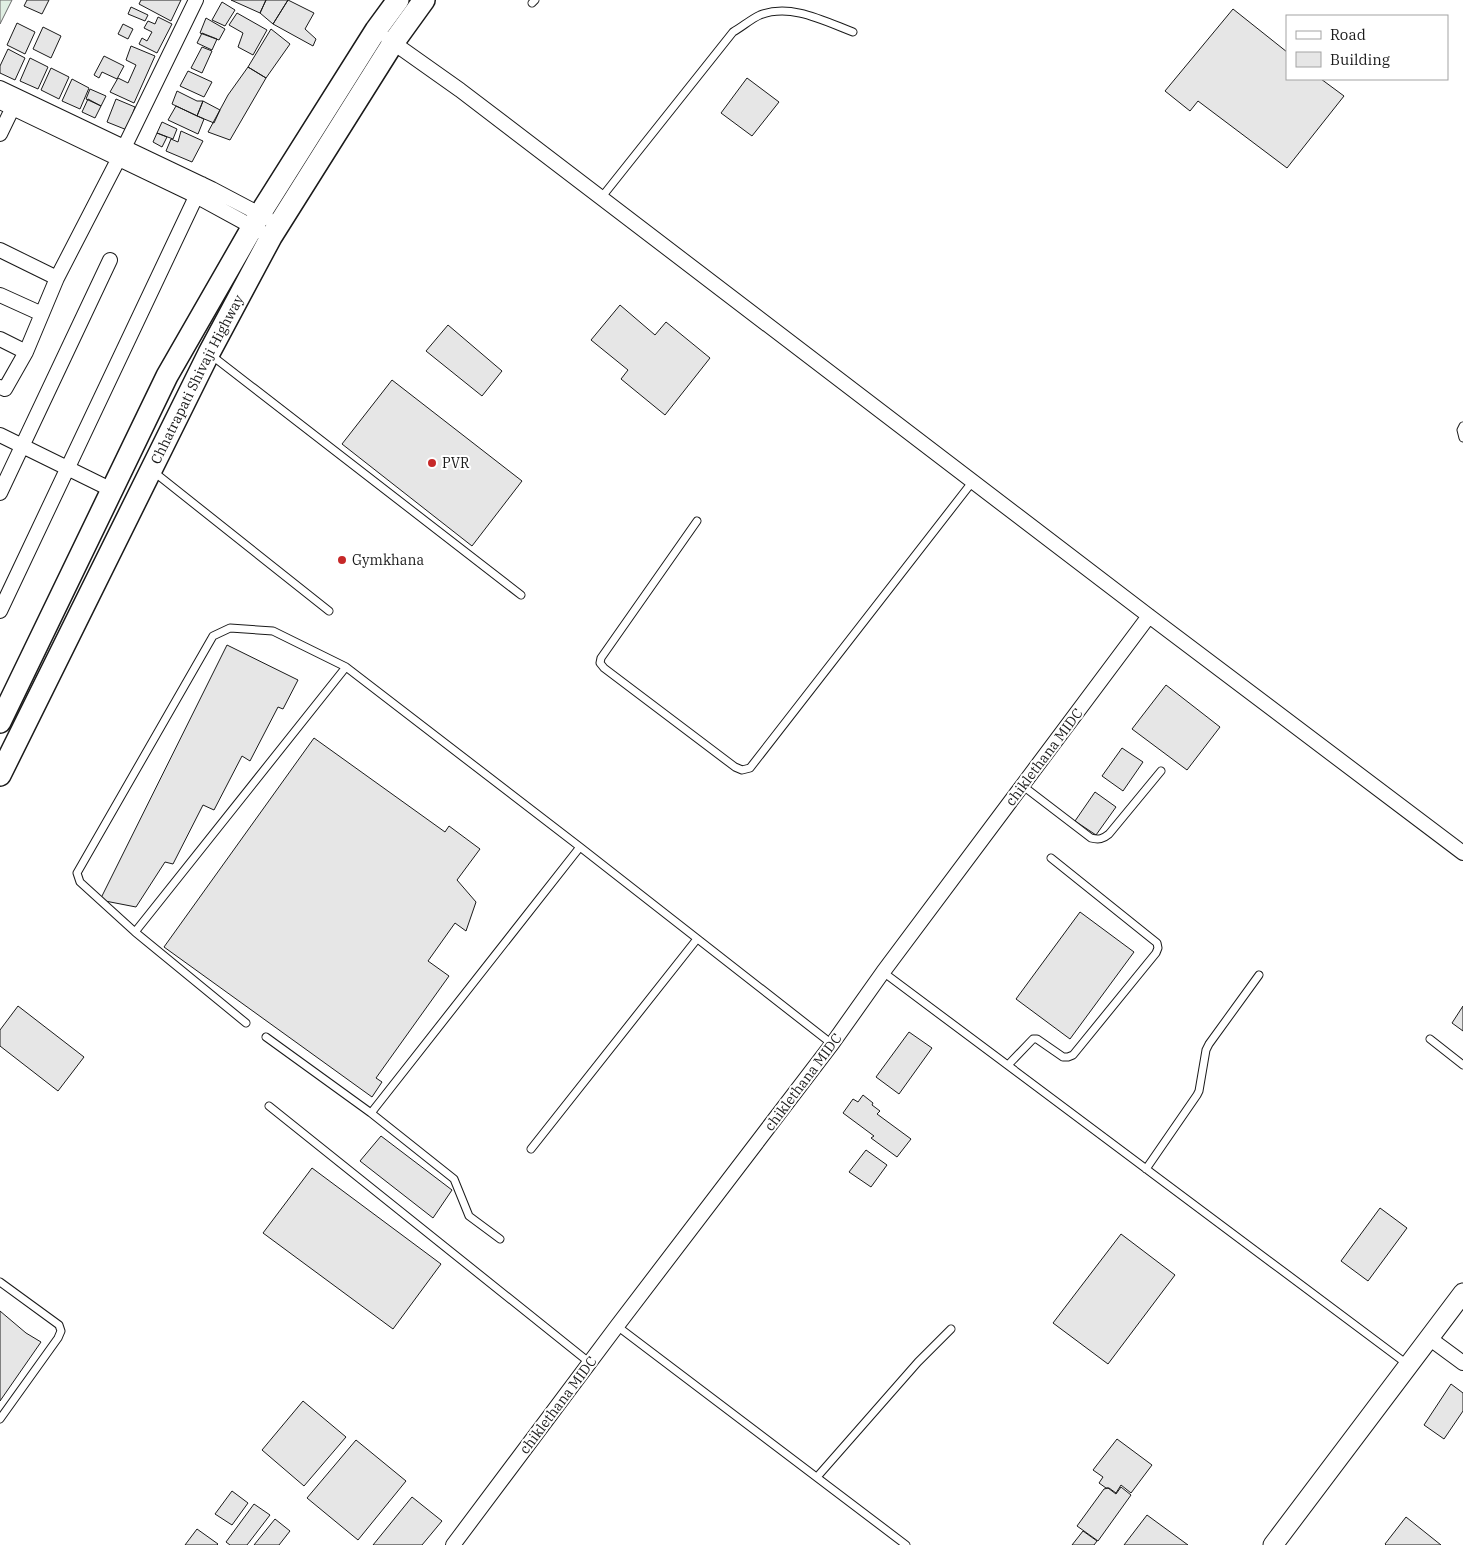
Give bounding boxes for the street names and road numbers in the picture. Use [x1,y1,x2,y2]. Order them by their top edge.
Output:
street label: Chhatrapati Shivaji Highway [146,291,248,467]
street label: chiklethana MIDC [1001,705,1087,809]
street label: chiklethana MIDC [760,1030,846,1134]
street label: chiklethana MIDC [515,1353,601,1457]

